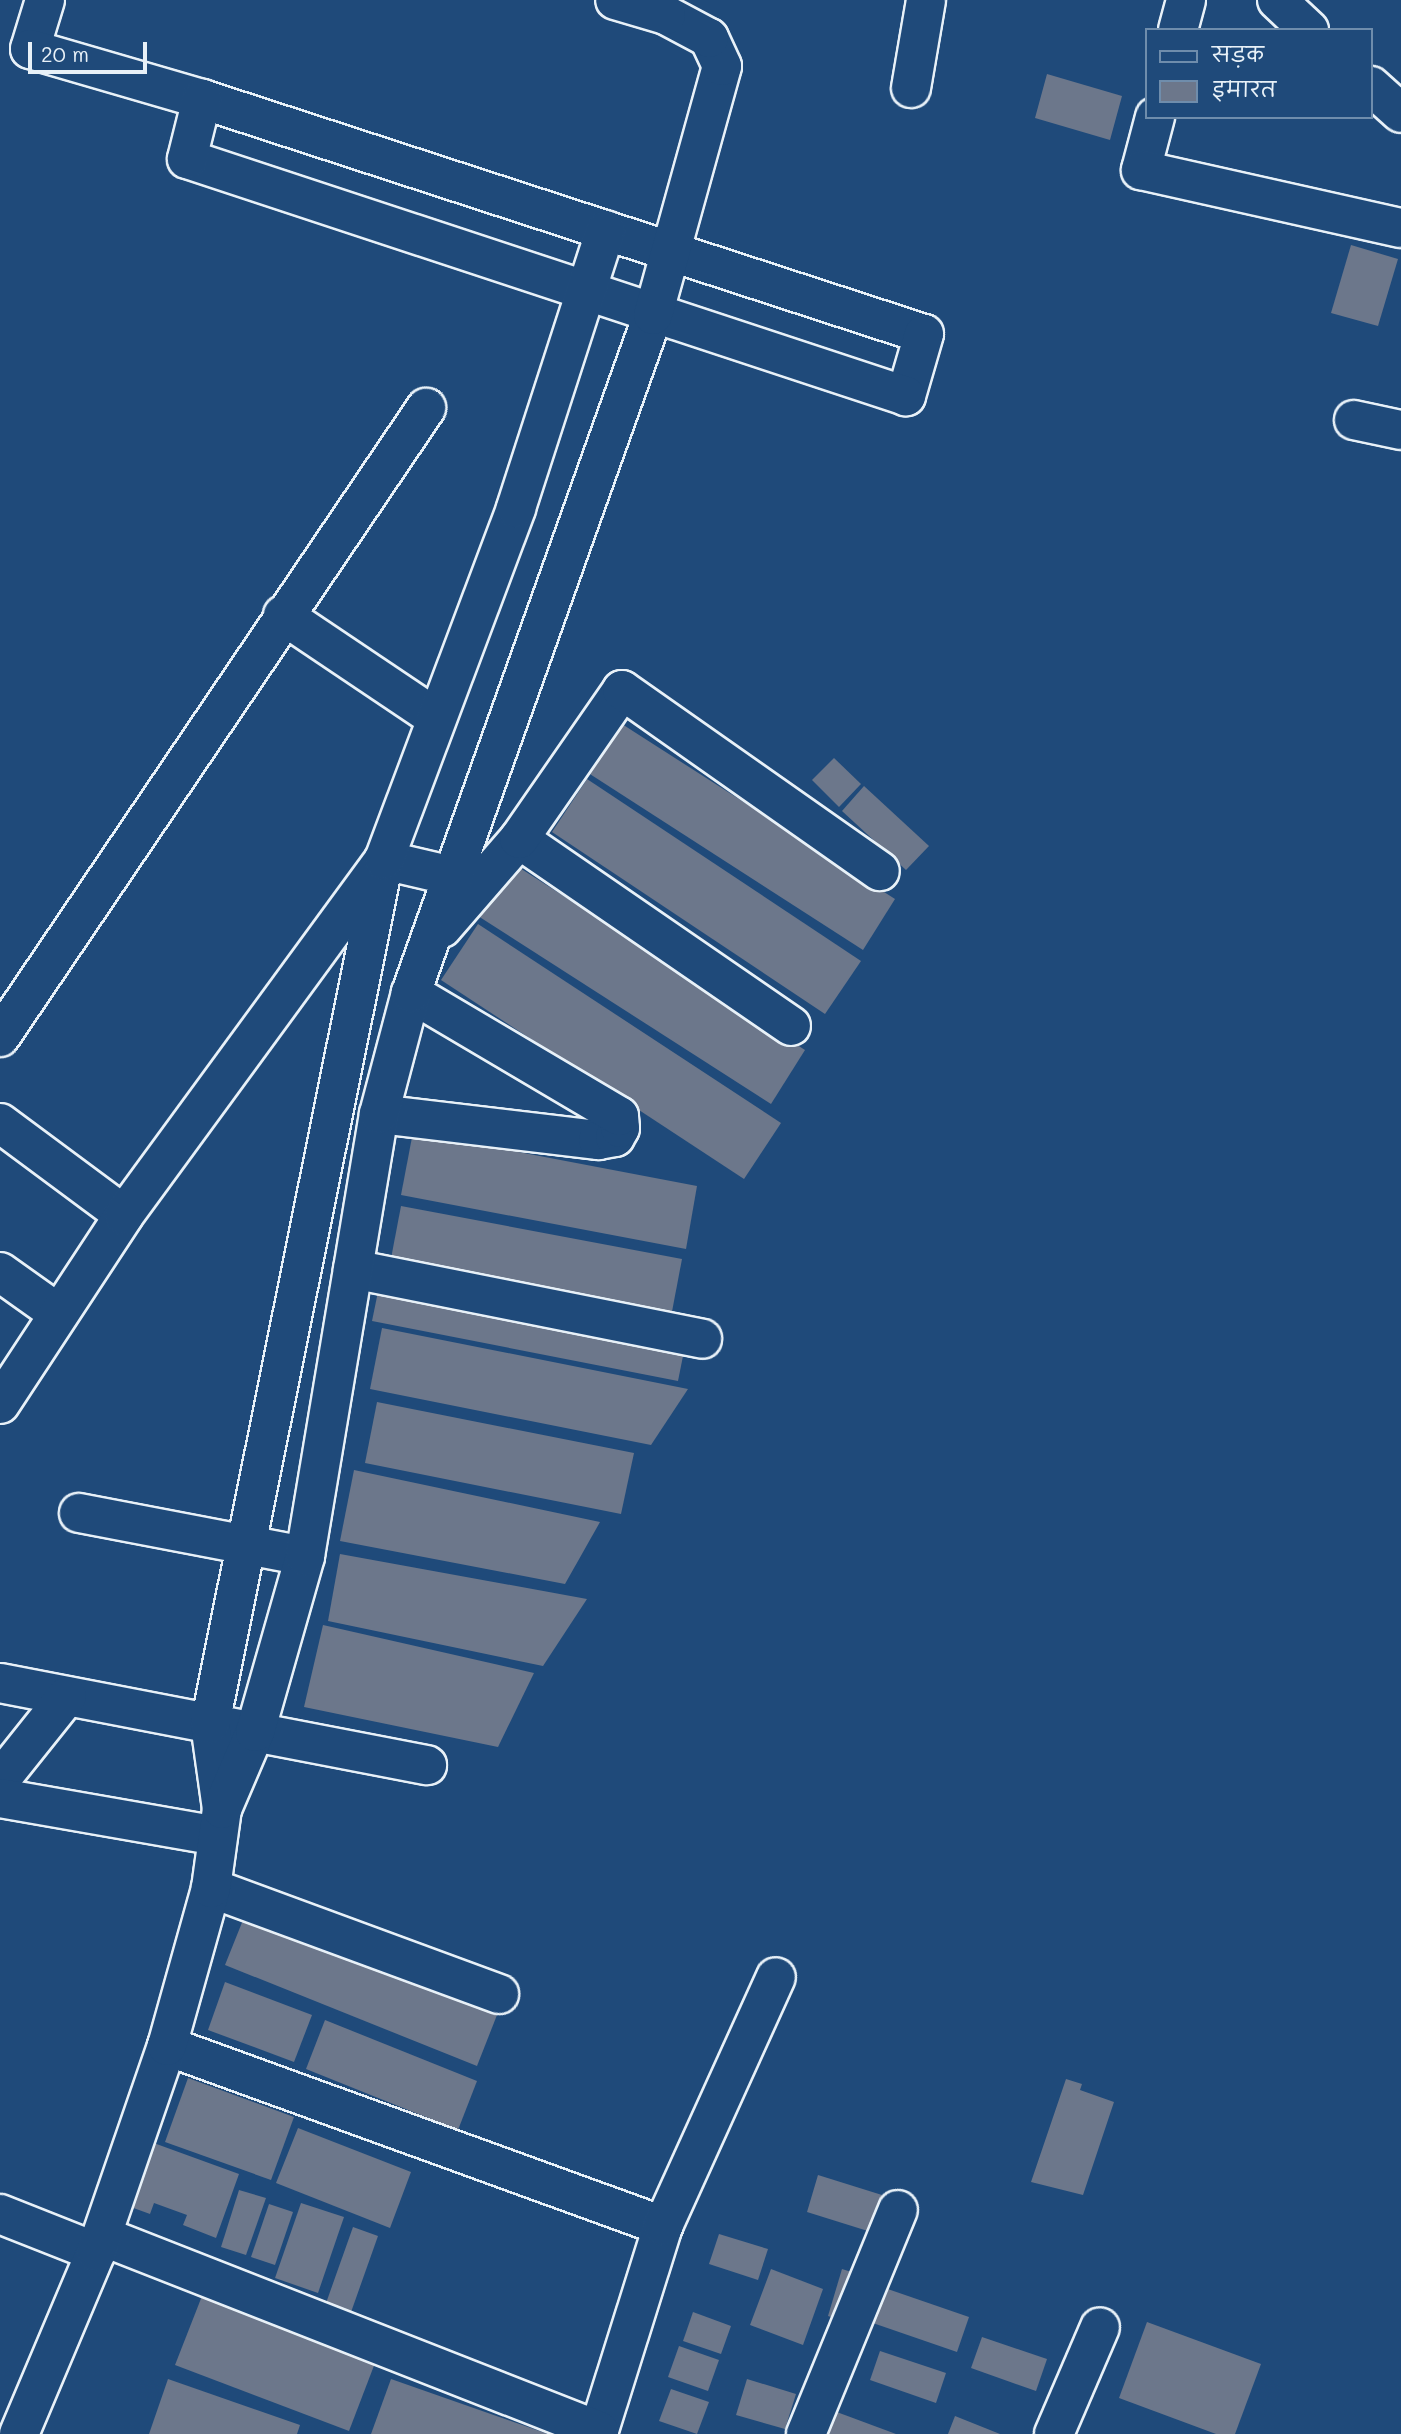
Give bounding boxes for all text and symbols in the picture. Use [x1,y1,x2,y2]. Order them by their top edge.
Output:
scale bar [32,28,150,72]
legend [1146,28,1373,119]
text: 20 m [41,40,89,67]
text: सड़क [1212,40,1264,67]
text: इमारत [1212,75,1276,102]

